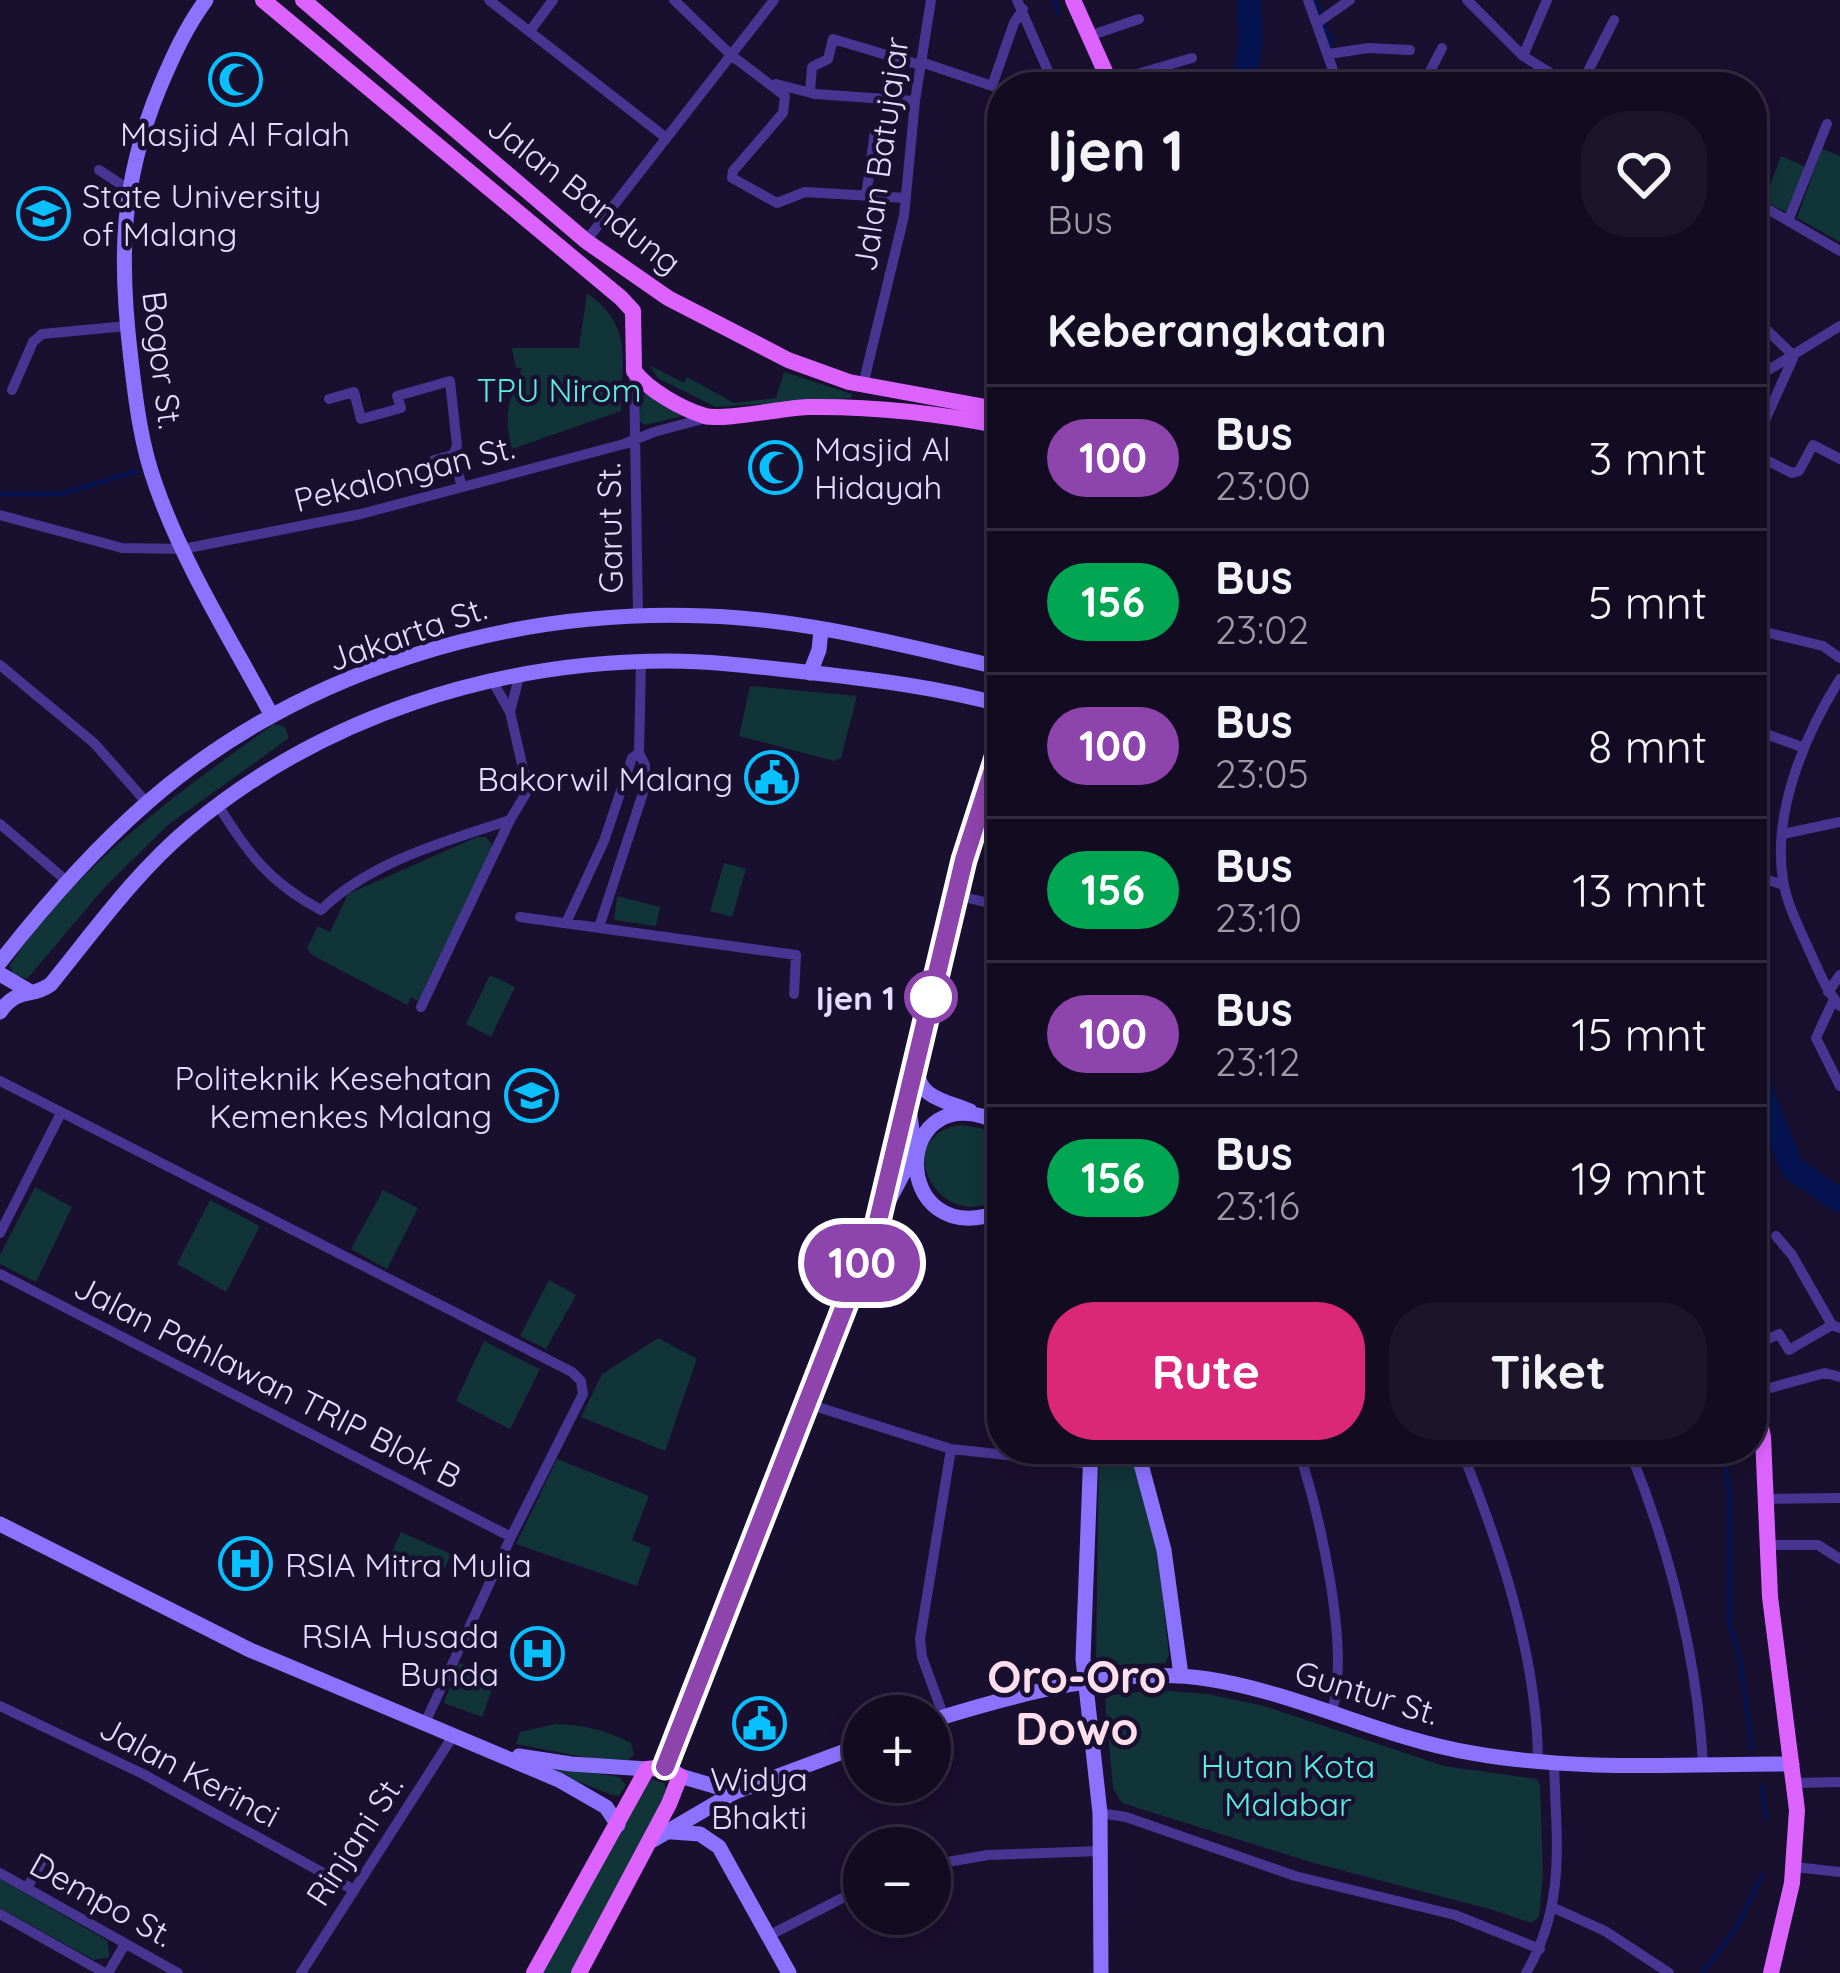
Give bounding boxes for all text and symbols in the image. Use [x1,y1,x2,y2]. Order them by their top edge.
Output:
street label: Jalan Batujajar [843,34,917,274]
mosque icon: Masjid Al Falah [207,51,263,107]
street label: Jalan Bandung [480,106,690,282]
button: heart [1581,111,1707,237]
place label: Masjid Al Falah [120,113,350,154]
text: Ijen 1 [1047,114,1184,185]
place label: State University of Malang [82,175,321,254]
school or university icon: State University of Malang [15,186,71,242]
text: Bus [1047,195,1113,244]
street label: Bogor St. [134,289,192,431]
text: Keberangkatan [1047,302,1387,358]
park label: TPU Nirom [476,369,642,410]
text: Bus [1215,405,1293,461]
street label: Pekalongan St. [289,426,519,520]
place label: Masjid Al Hidayah [814,428,951,507]
text: 3 mnt [1589,430,1707,486]
text: 100 [1079,431,1147,484]
mosque icon: Masjid Al Hidayah [747,439,803,495]
text: 23:00 [1215,461,1311,510]
street label: Garut St. [587,462,631,594]
text: Bus [1215,549,1293,605]
text: 5 mnt [1588,574,1707,630]
text: 156 [1081,575,1145,628]
street label: Jakarta St. [322,587,492,679]
text: 23:02 [1215,605,1309,654]
text: Bus [1215,693,1293,749]
text: 8 mnt [1588,718,1707,774]
text: 100 [1079,719,1147,772]
text: 23:05 [1215,749,1309,798]
public building icon: Bakorwil Malang [744,750,800,806]
place label: Bakorwil Malang [477,758,733,799]
text: Bus [1215,837,1293,893]
text: 13 mnt [1572,862,1707,918]
text: 156 [1081,863,1145,916]
text: 23:10 [1215,893,1302,942]
marker: Ijen 1 [906,972,956,1022]
place label: Ijen 1 [816,977,895,1018]
text: Bus [1215,981,1293,1037]
text: 15 mnt [1571,1006,1707,1062]
text: 100 [1079,1007,1147,1060]
text: 23:12 [1215,1037,1300,1086]
place label: Politeknik Kesehatan Kemenkes Malang [175,1057,492,1136]
school or university icon: Politeknik Kesehatan Kemenkes Malang [503,1068,559,1124]
text: Bus [1215,1125,1293,1181]
text: 19 mnt [1571,1150,1707,1206]
text: 156 [1081,1151,1145,1204]
text: 23:16 [1215,1181,1300,1230]
line badge: 100 [793,1224,931,1302]
text: 100 [828,1236,896,1289]
street label: Jalan Pahlawan TRIP Blok B [68,1265,468,1497]
button: Rute [1047,1302,1365,1440]
button: Tiket [1389,1302,1707,1440]
hospital icon: RSIA Mitra Mulia [218,1536,274,1592]
place label: RSIA Mitra Mulia [285,1544,532,1585]
place label: RSIA Husada Bunda [301,1615,499,1694]
hospital icon: RSIA Husada Bunda [510,1626,566,1682]
district label: Oro-Oro Dowo [987,1648,1167,1756]
street label: Guntur St. [1290,1651,1444,1733]
map controls [843,1695,951,1935]
button: + [843,1695,951,1803]
public building icon: Widya Bhakti [731,1696,787,1752]
street label: Jalan Kerinci [93,1706,287,1836]
park label: Hutan Kota Malabar [1201,1745,1375,1824]
place label: Widya Bhakti [710,1758,808,1837]
street label: Rinjani St. [296,1767,412,1913]
button: − [843,1827,951,1935]
street label: Dempo St. [23,1843,181,1955]

